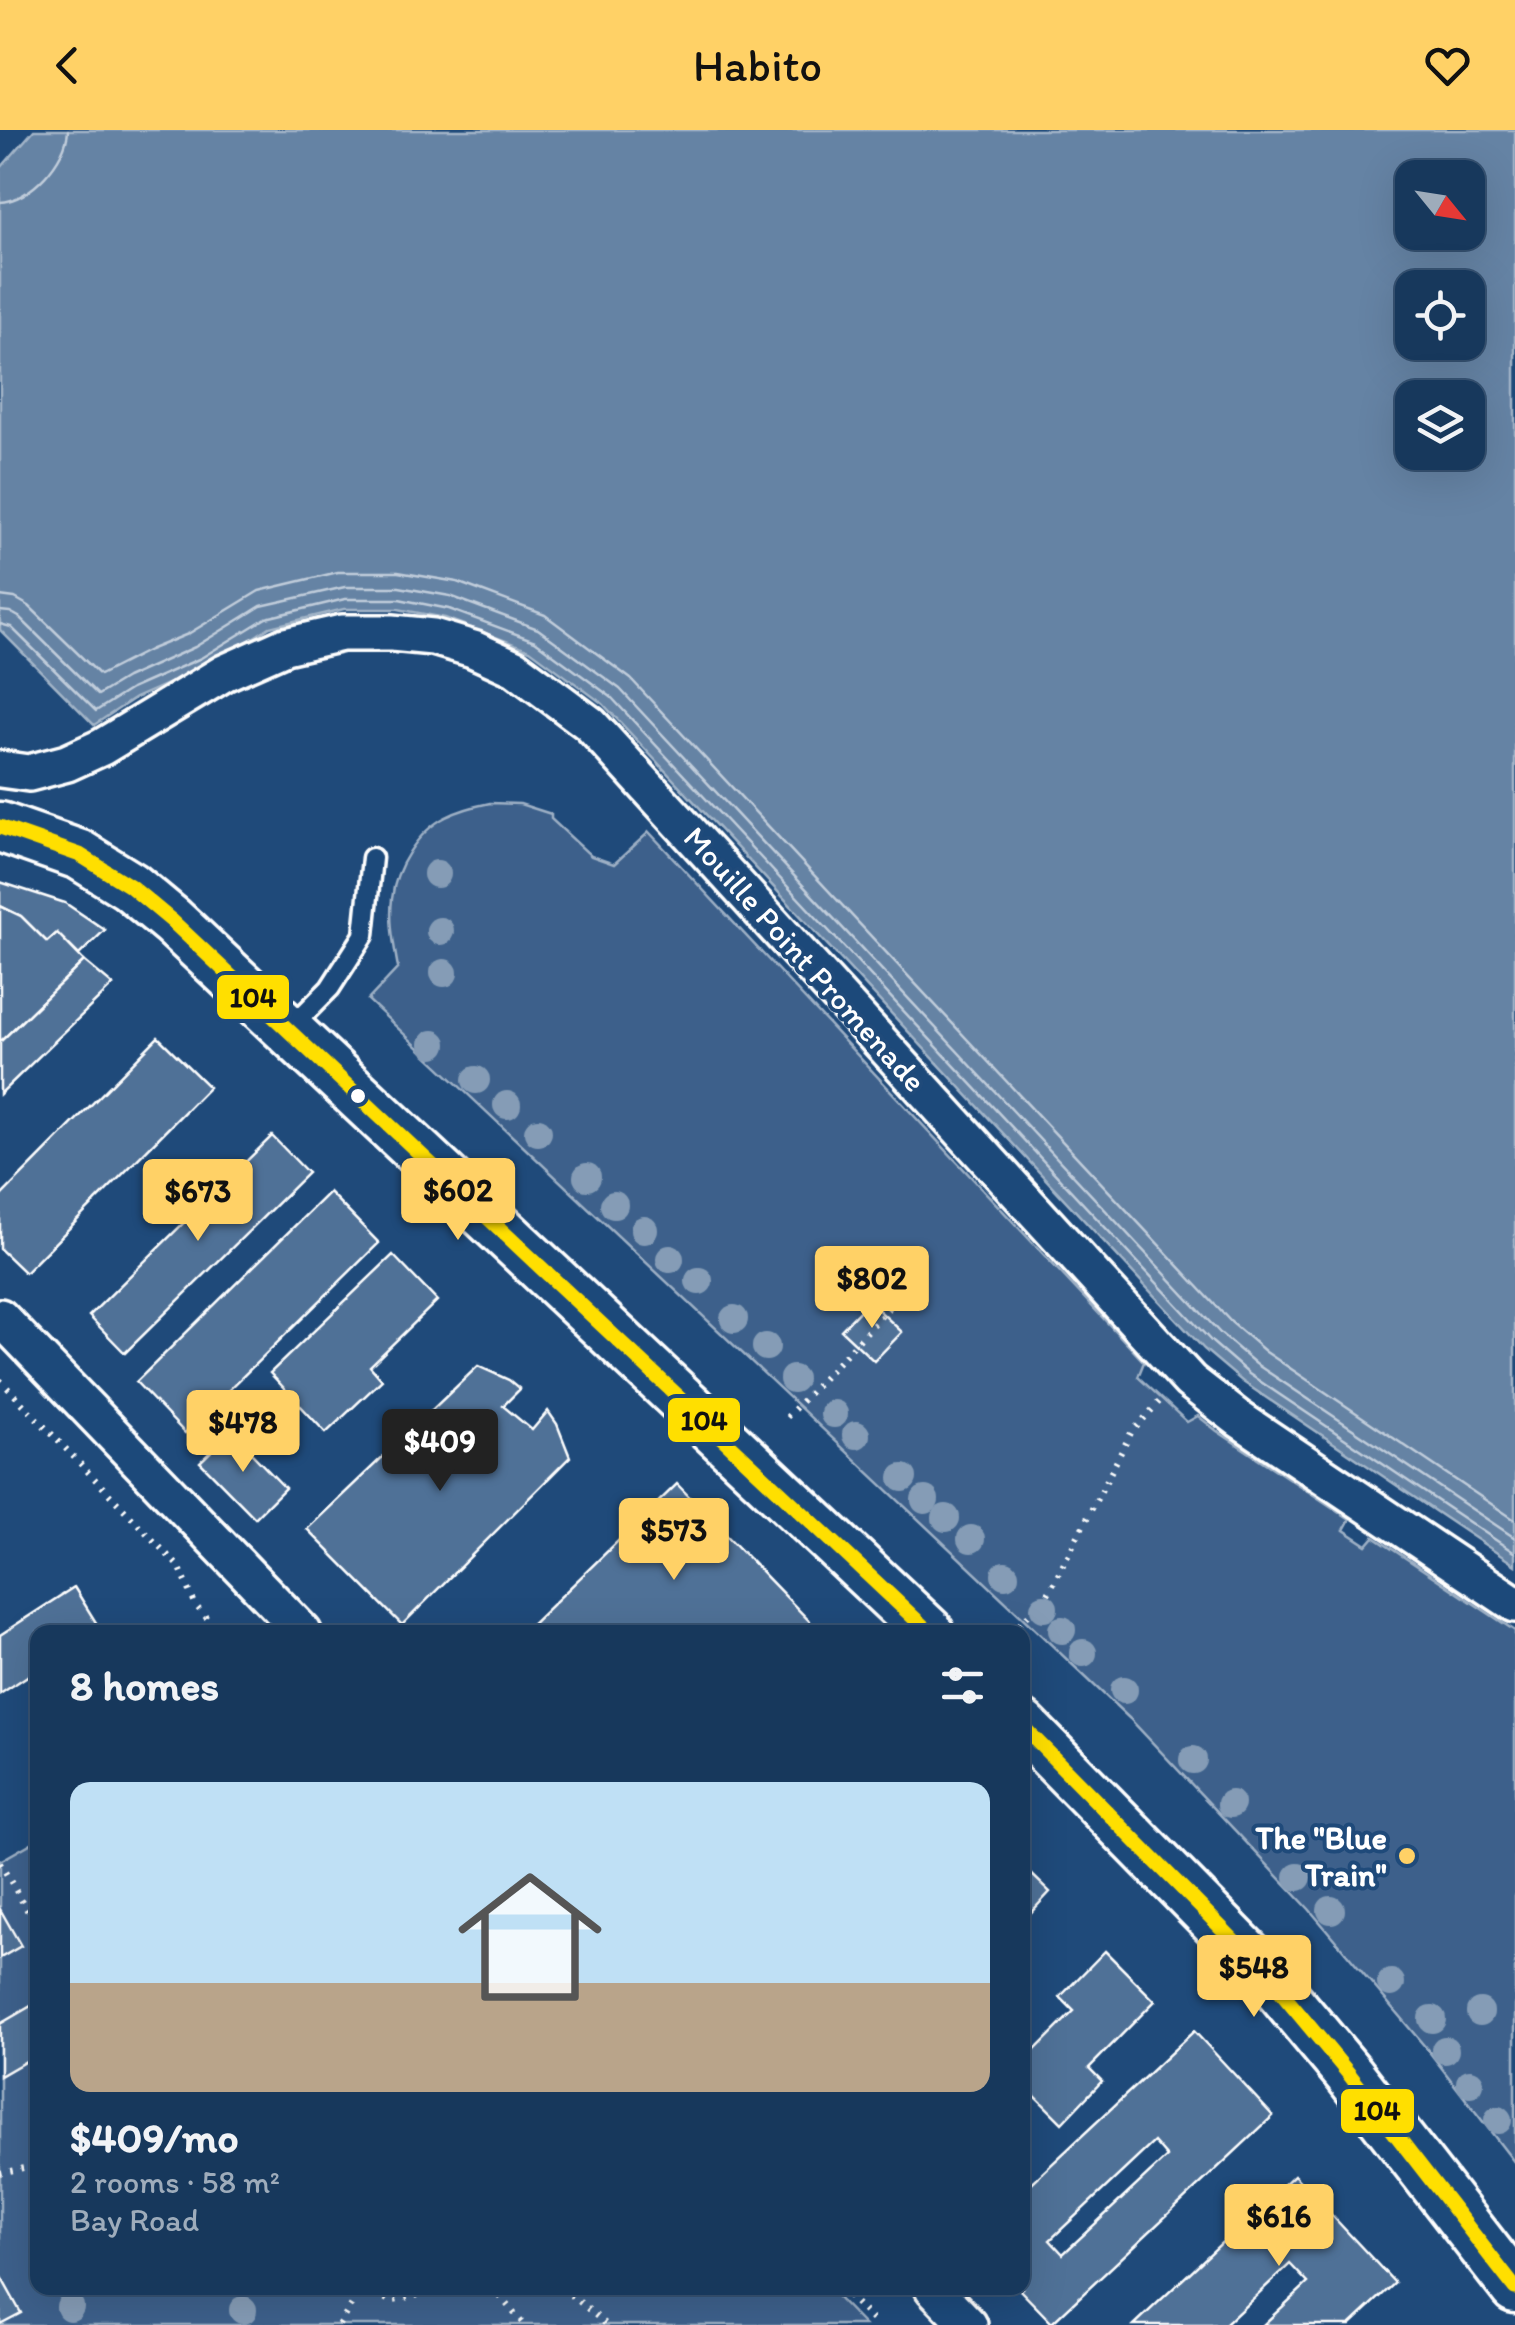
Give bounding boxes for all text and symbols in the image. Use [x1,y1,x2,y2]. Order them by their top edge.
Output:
icon: back [40,38,95,93]
text: Habito [693,38,822,92]
icon: heart [1420,38,1475,93]
north arrow [1395,160,1485,250]
map controls [1395,160,1485,470]
button: locate [1395,270,1485,360]
button: layers [1395,380,1485,470]
street label: Mouille Point Promenade [676,819,934,1099]
line badge: 104 [215,973,291,1021]
text: 104 [229,980,277,1014]
unlabelled marker [348,1086,368,1106]
pin: $602 [399,1158,517,1243]
pin: $673 [139,1159,257,1244]
text: $602 [423,1171,493,1209]
text: $673 [165,1172,231,1210]
pin: $802 [813,1246,931,1331]
text: $802 [837,1259,907,1297]
pin: $478 [184,1390,302,1475]
line badge: 104 [666,1396,742,1444]
text: $478 [209,1403,277,1441]
text: 104 [680,1403,728,1437]
pin: $409 [381,1409,499,1494]
text: $409 [404,1422,476,1460]
pin: $573 [615,1498,733,1583]
text: $573 [641,1511,707,1549]
icon: filters [935,1658,990,1713]
text: 8 homes [70,1660,219,1711]
place label: The "Blue Train" [1255,1819,1387,1894]
marker: The "Blue Train" [1396,1845,1418,1867]
icon: home [440,1847,620,2027]
pin: $548 [1195,1935,1313,2020]
text: $548 [1219,1948,1289,1986]
line badge: 104 [1339,2087,1416,2135]
text: 104 [1353,2093,1401,2127]
text: $409/mo [70,2112,239,2163]
text: 2 rooms · 58 m² [70,2163,280,2201]
pin: $616 [1220,2184,1338,2269]
text: $616 [1247,2197,1311,2235]
text: Bay Road [70,2201,199,2239]

